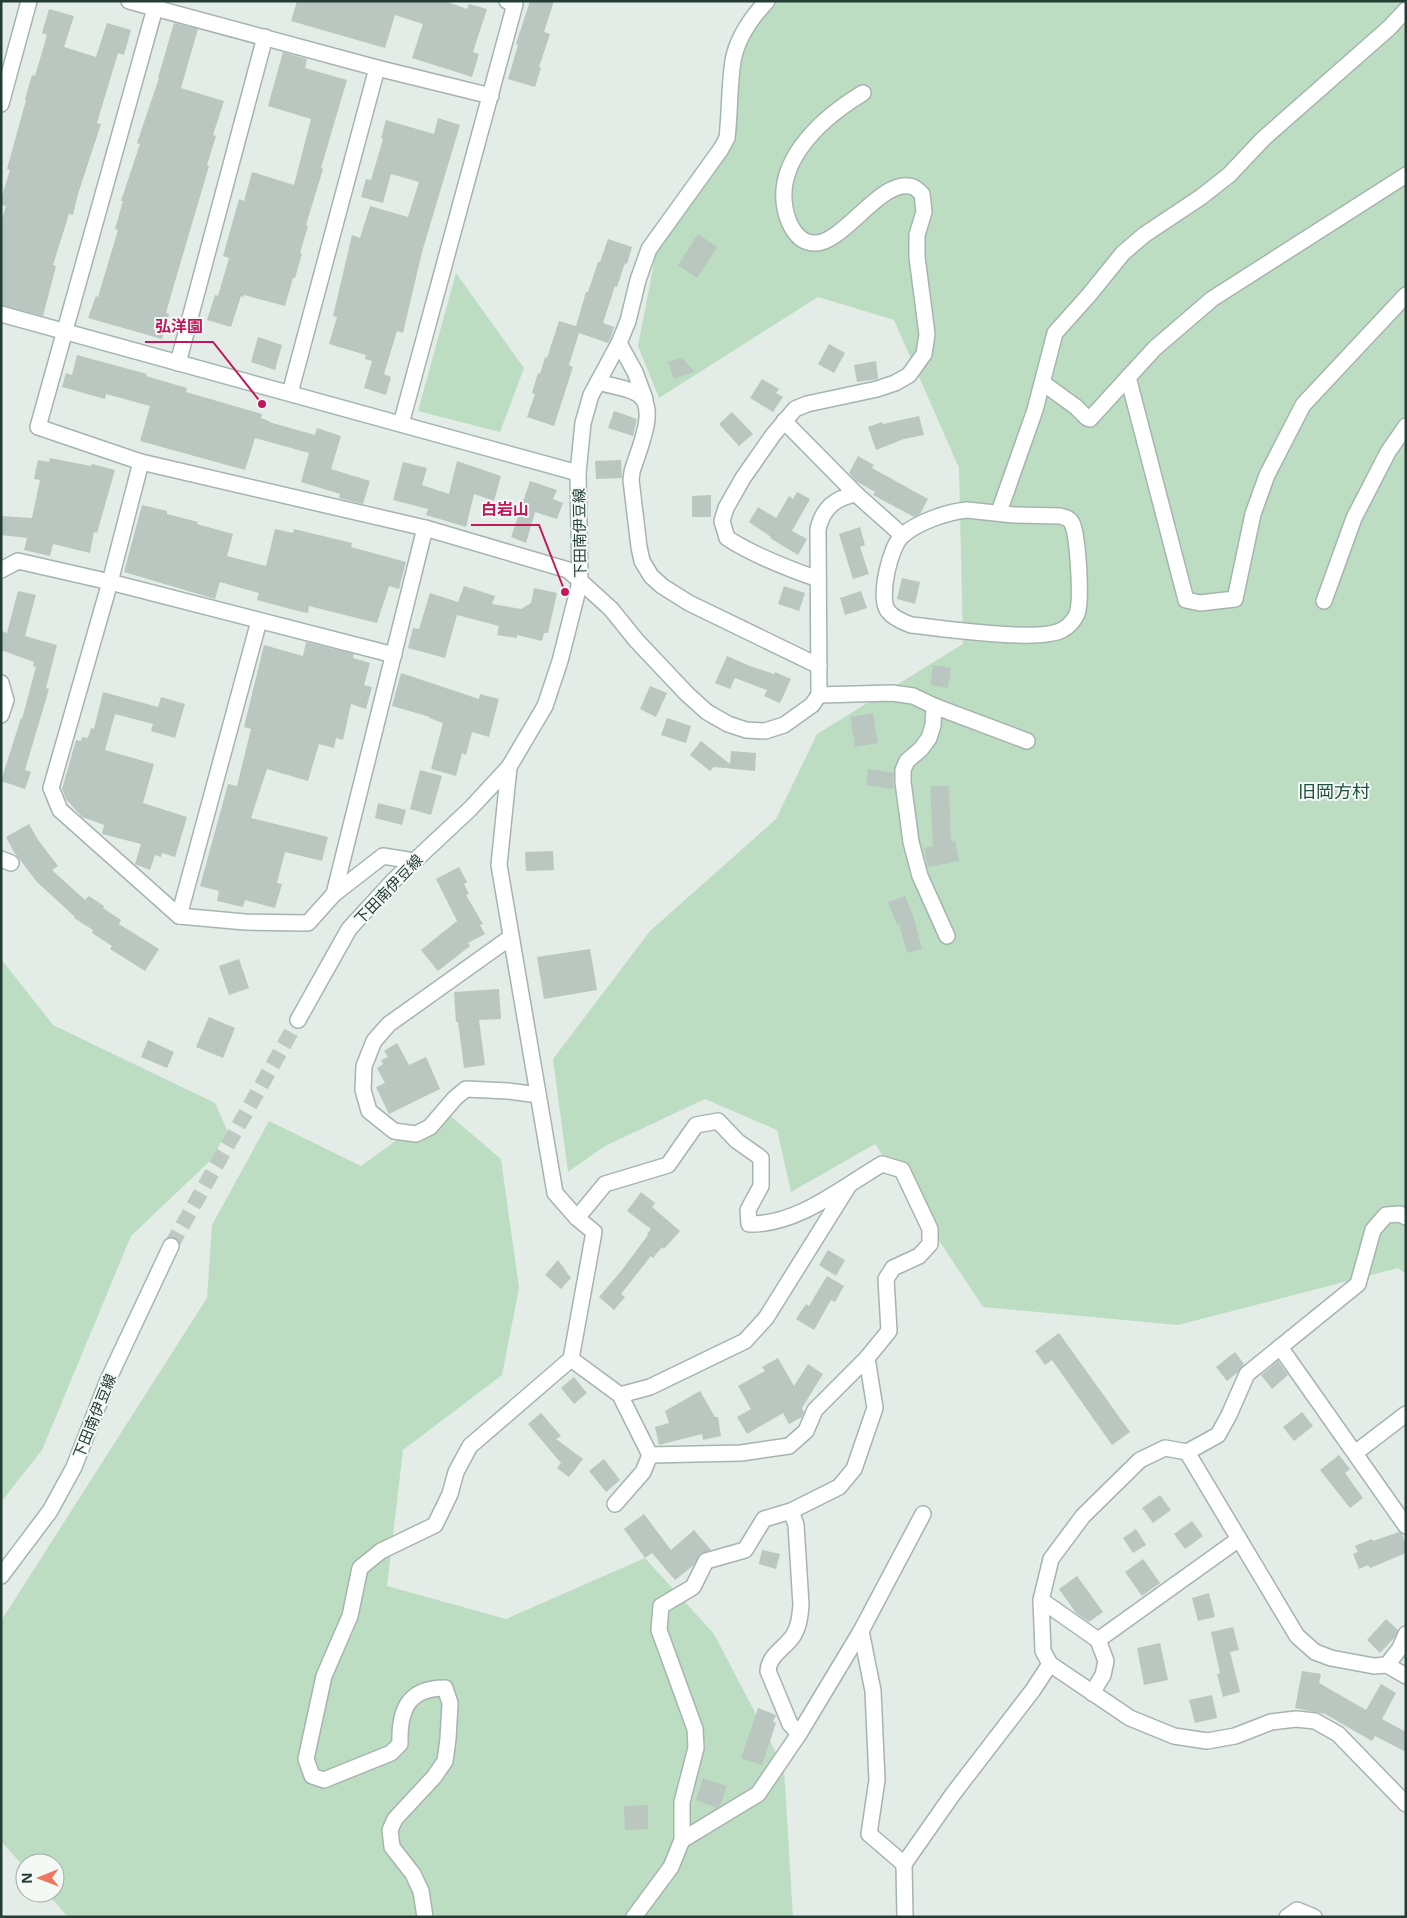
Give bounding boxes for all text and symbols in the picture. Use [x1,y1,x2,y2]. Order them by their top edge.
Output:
callout: 弘洋園 [145,311,213,342]
text: 弘洋園 [155,315,203,337]
street label: 下田南伊豆線 [568,488,590,578]
callout: 白岩山 [471,494,539,525]
text: 白岩山 [481,498,529,520]
district label: 旧岡方村 [1298,779,1370,803]
street label: 下田南伊豆線 [350,850,426,928]
street label: 下田南伊豆線 [68,1371,120,1461]
north arrow [15,1853,65,1903]
text: N [17,1872,36,1884]

